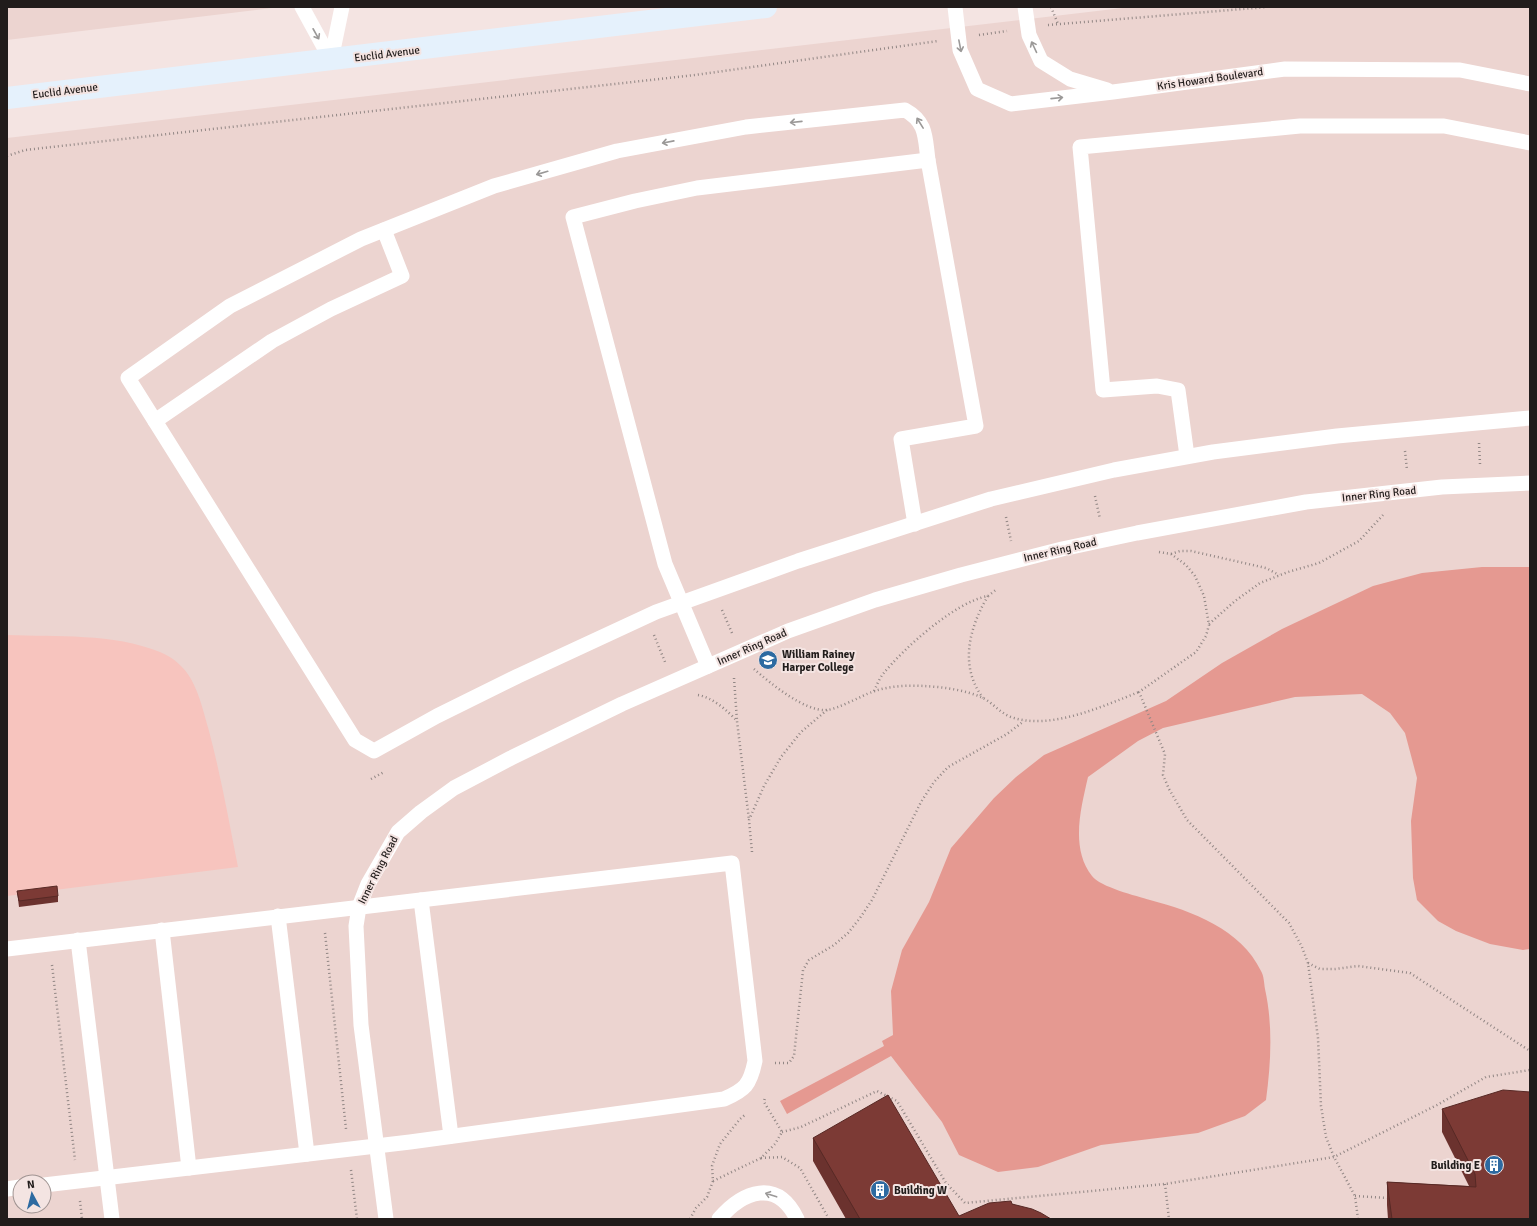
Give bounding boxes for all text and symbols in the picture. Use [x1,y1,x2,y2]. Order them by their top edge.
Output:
one-way arrow [313,28,321,40]
one-way arrow [957,39,965,52]
one-way arrow [1030,42,1037,54]
street label: Euclid Avenue [353,44,421,64]
street label: Kris Howard Boulevard [1156,65,1264,93]
street label: Euclid Avenue [31,81,99,101]
one-way arrow [1050,95,1063,102]
one-way arrow [790,118,803,125]
one-way arrow [916,118,924,129]
one-way arrow [662,138,675,146]
one-way arrow [535,170,548,177]
street label: Inner Ring Road [1341,484,1417,504]
street label: Inner Ring Road [1022,535,1098,565]
street label: Inner Ring Road [715,626,789,668]
place label: William Rainey Harper College [782,648,855,674]
school or university icon: William Rainey Harper College [757,649,779,671]
street label: Inner Ring Road [355,834,401,906]
building icon: Building E [1483,1154,1505,1176]
place label: Building E [1431,1159,1480,1172]
north arrow [12,1174,52,1214]
text: N [26,1178,35,1191]
building icon: Building W [869,1179,891,1201]
place label: Building W [894,1184,947,1197]
one-way arrow [765,1191,778,1198]

